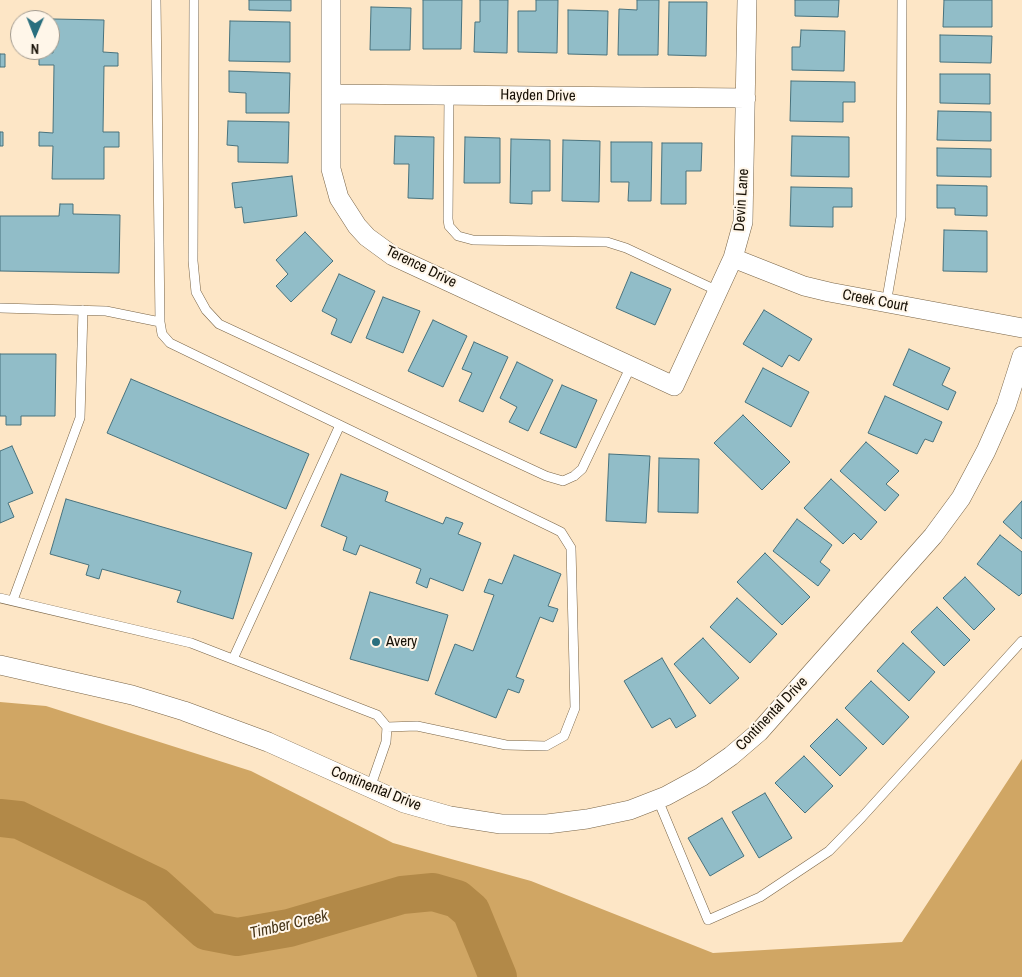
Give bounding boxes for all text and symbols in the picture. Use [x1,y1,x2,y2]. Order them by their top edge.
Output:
north arrow [10,10,60,60]
text: N [30,40,39,58]
street label: Hayden Drive [500,86,576,106]
street label: Devin Lane [731,168,753,232]
street label: Terence Drive [383,242,459,292]
street label: Creek Court [841,286,909,316]
place label: Avery [386,633,417,651]
marker: Avery [370,636,382,648]
street label: Continental Drive [732,673,812,755]
street label: Continental Drive [328,763,424,815]
water label: Timber Creek [248,907,330,943]

